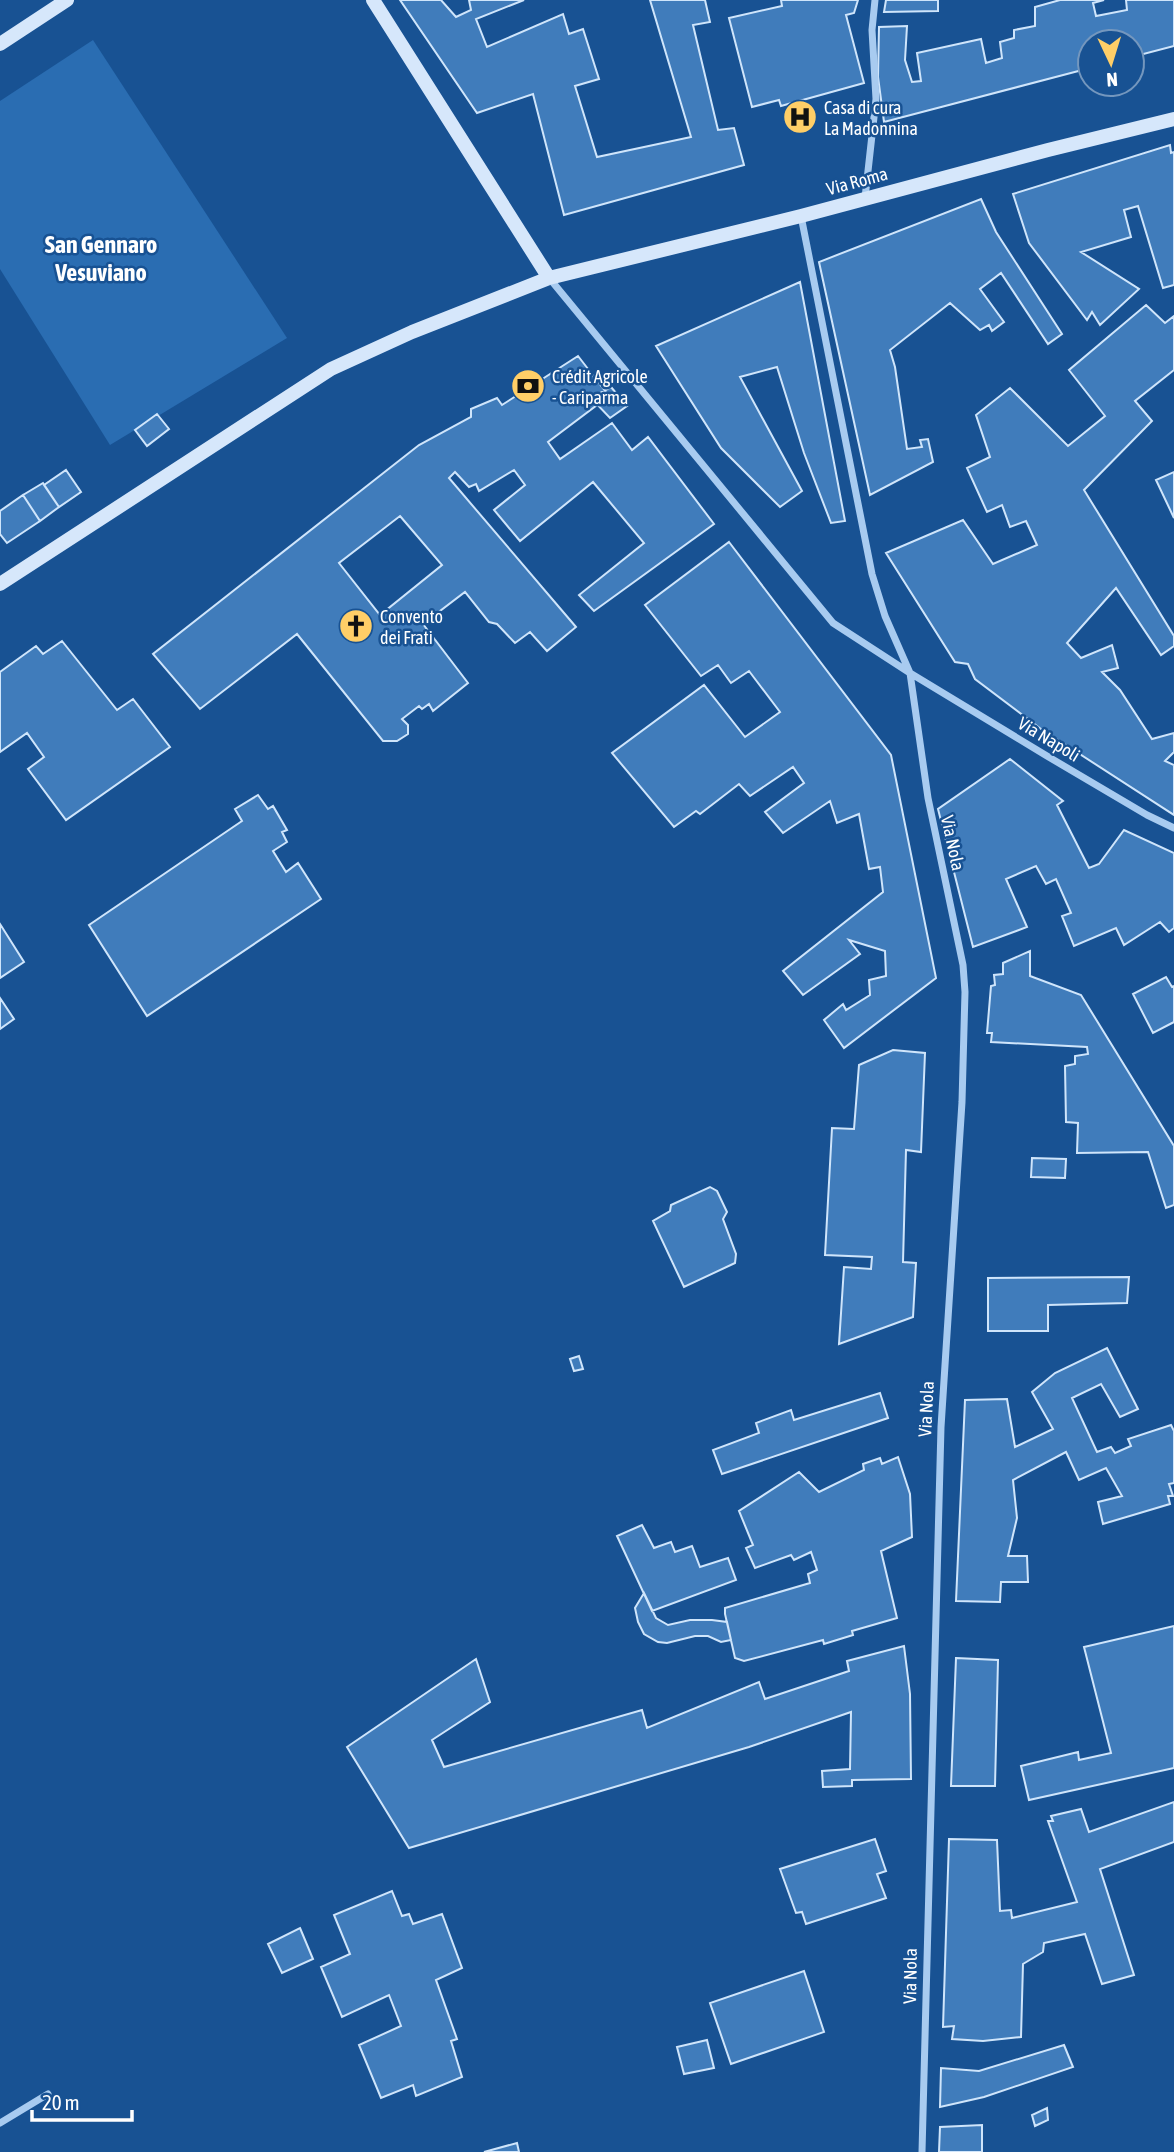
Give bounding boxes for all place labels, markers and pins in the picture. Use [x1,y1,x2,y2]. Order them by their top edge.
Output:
place label: Casa di cura La Madonnina [824,97,918,139]
hospital icon: Casa di cura La Madonnina [781,98,819,136]
place label: Crédit Agricole - Cariparma [552,366,648,408]
bank icon: Crédit Agricole - Cariparma [509,367,547,405]
place label: Convento dei Frati [380,606,443,648]
church icon: Convento dei Frati [337,607,375,645]

